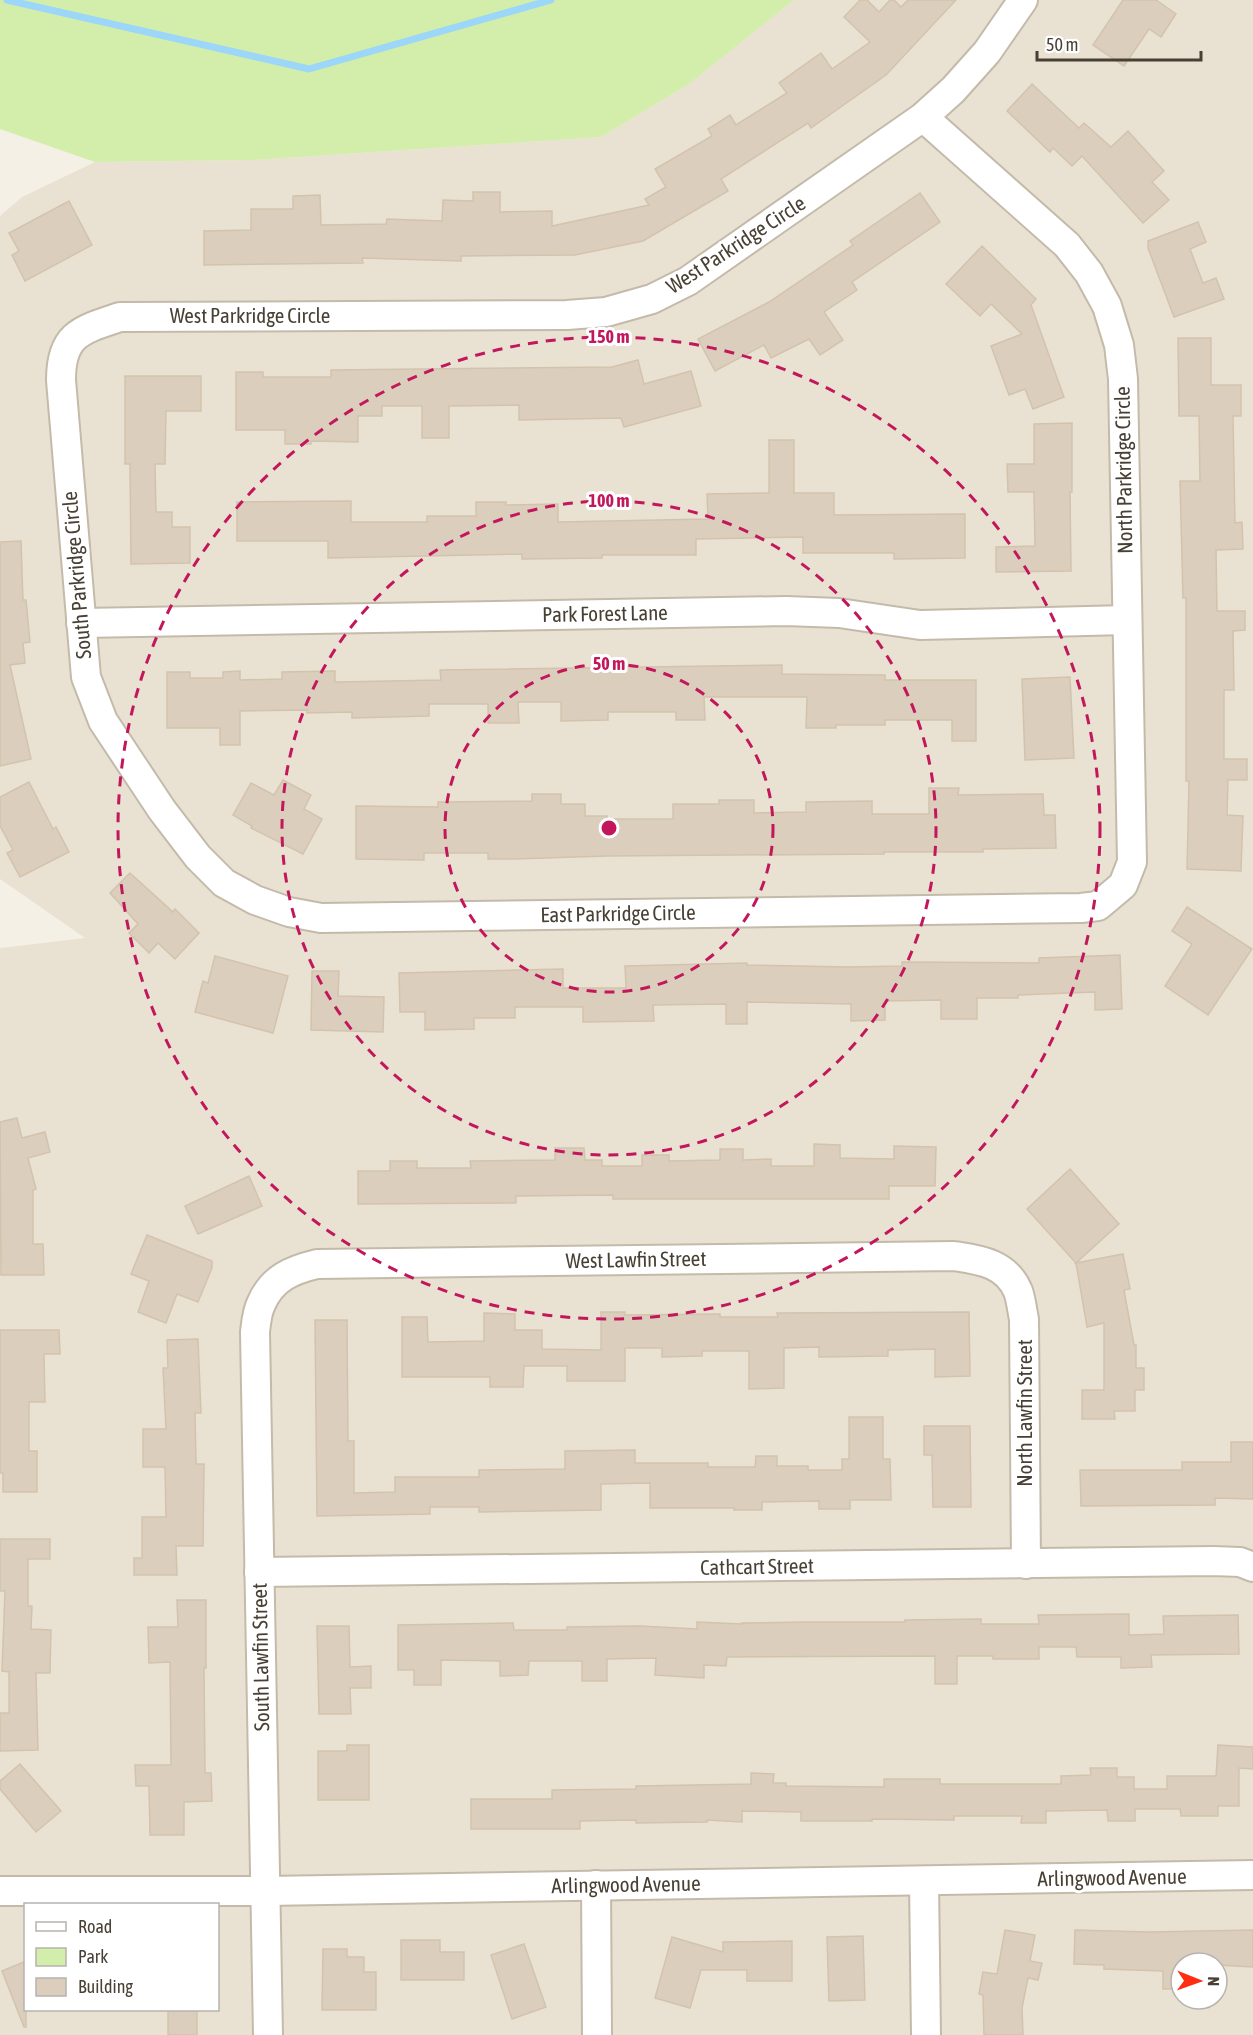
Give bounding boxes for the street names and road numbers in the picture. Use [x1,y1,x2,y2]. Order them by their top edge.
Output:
street label: West Parkridge Circle [662,190,809,298]
street label: West Parkridge Circle [170,303,330,327]
street label: North Parkridge Circle [1110,386,1136,554]
street label: South Parkridge Circle [57,490,95,660]
street label: Park Forest Lane [542,600,668,626]
street label: East Parkridge Circle [540,900,696,926]
street label: West Lawfin Street [565,1246,707,1272]
street label: North Lawfin Street [1012,1339,1036,1487]
street label: Cathcart Street [700,1553,814,1579]
street label: South Lawfin Street [247,1583,273,1731]
street label: Arlingwood Avenue [1037,1864,1187,1890]
street label: Arlingwood Avenue [551,1871,701,1897]

